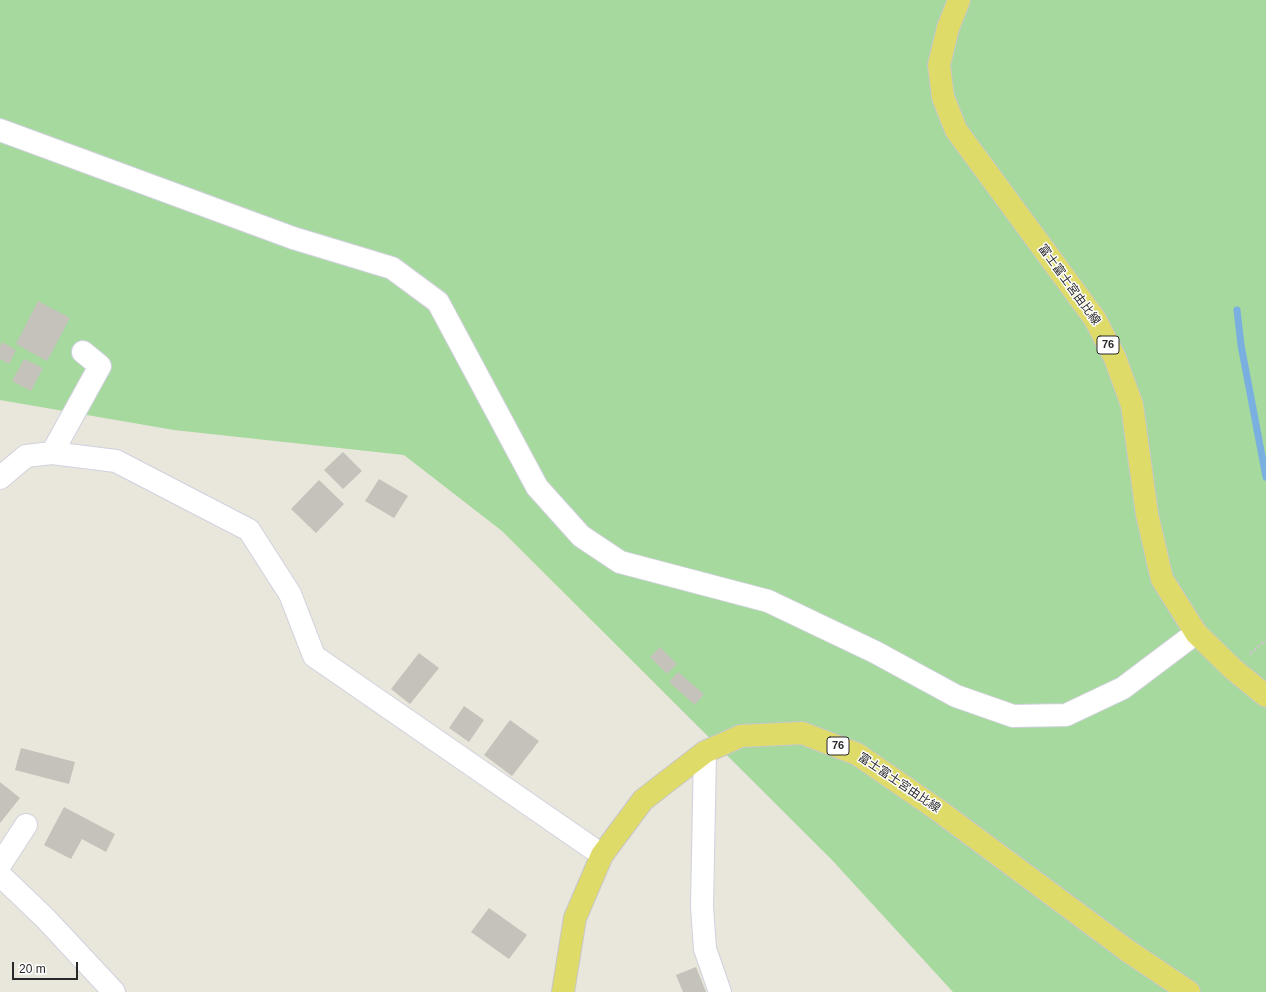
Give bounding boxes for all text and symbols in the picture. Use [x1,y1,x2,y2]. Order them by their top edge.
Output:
street label: 富士富士宮由比線 [1035,242,1103,328]
road number: 76 [1097,336,1119,354]
road number: 76 [827,737,849,755]
street label: 富士富士宮由比線 [855,750,943,816]
scale bar [14,954,80,980]
text: 20 m [19,962,46,976]

